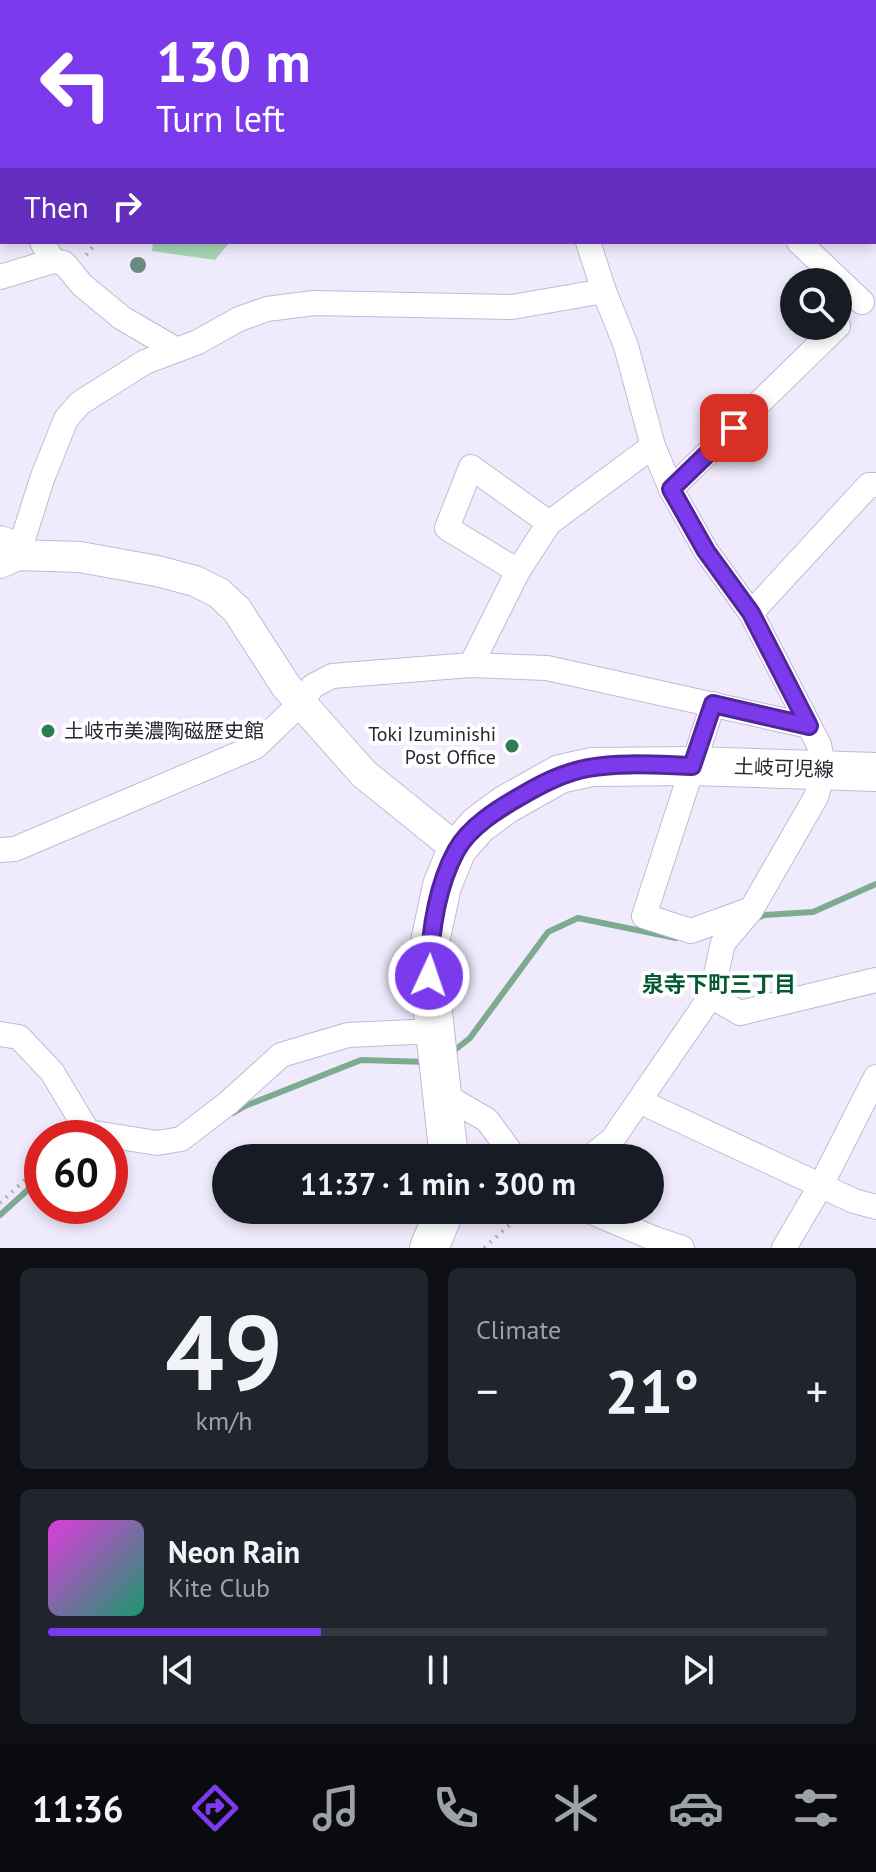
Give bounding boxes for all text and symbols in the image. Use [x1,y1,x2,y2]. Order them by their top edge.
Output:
text: 130 m [156,25,311,97]
icon: left [24,32,128,136]
text: Turn left [156,95,285,142]
icon: right [105,184,149,228]
text: Then [24,187,89,226]
map controls [780,268,852,340]
button: search [780,268,852,340]
pin [700,394,768,462]
icon: arrive [712,406,756,450]
place label: 土岐市美濃陶磁歴史館 [64,718,264,744]
place label: Toki Izuminishi Post Office [368,721,496,770]
marker: 土岐市美濃陶磁歴史館 [39,722,57,740]
marker: Toki Izuminishi Post Office [503,737,521,755]
street label: 土岐可児線 [734,753,834,783]
position arrow [387,934,471,1018]
district label: 泉寺下町三丁目 [642,970,796,998]
speed limit sign: 60 [24,1120,128,1224]
text: 11:37 · 1 min · 300 m [300,1164,576,1203]
text: 49 [165,1284,283,1419]
text: Climate [476,1313,561,1346]
text: 21° [605,1352,699,1430]
text: − [476,1362,498,1419]
text: + [806,1362,828,1419]
text: km/h [196,1404,253,1437]
text: Neon Rain [168,1532,300,1571]
text: Kite Club [168,1571,270,1604]
icon: previous [156,1648,200,1692]
icon: pause [416,1648,460,1692]
icon: next [676,1648,720,1692]
icon: directions [187,1780,243,1836]
icon: music [308,1780,364,1836]
icon: phone [428,1780,484,1836]
icon: climate [548,1780,604,1836]
icon: car [668,1780,724,1836]
icon: filters [788,1780,844,1836]
text: 11:36 [32,1785,123,1832]

